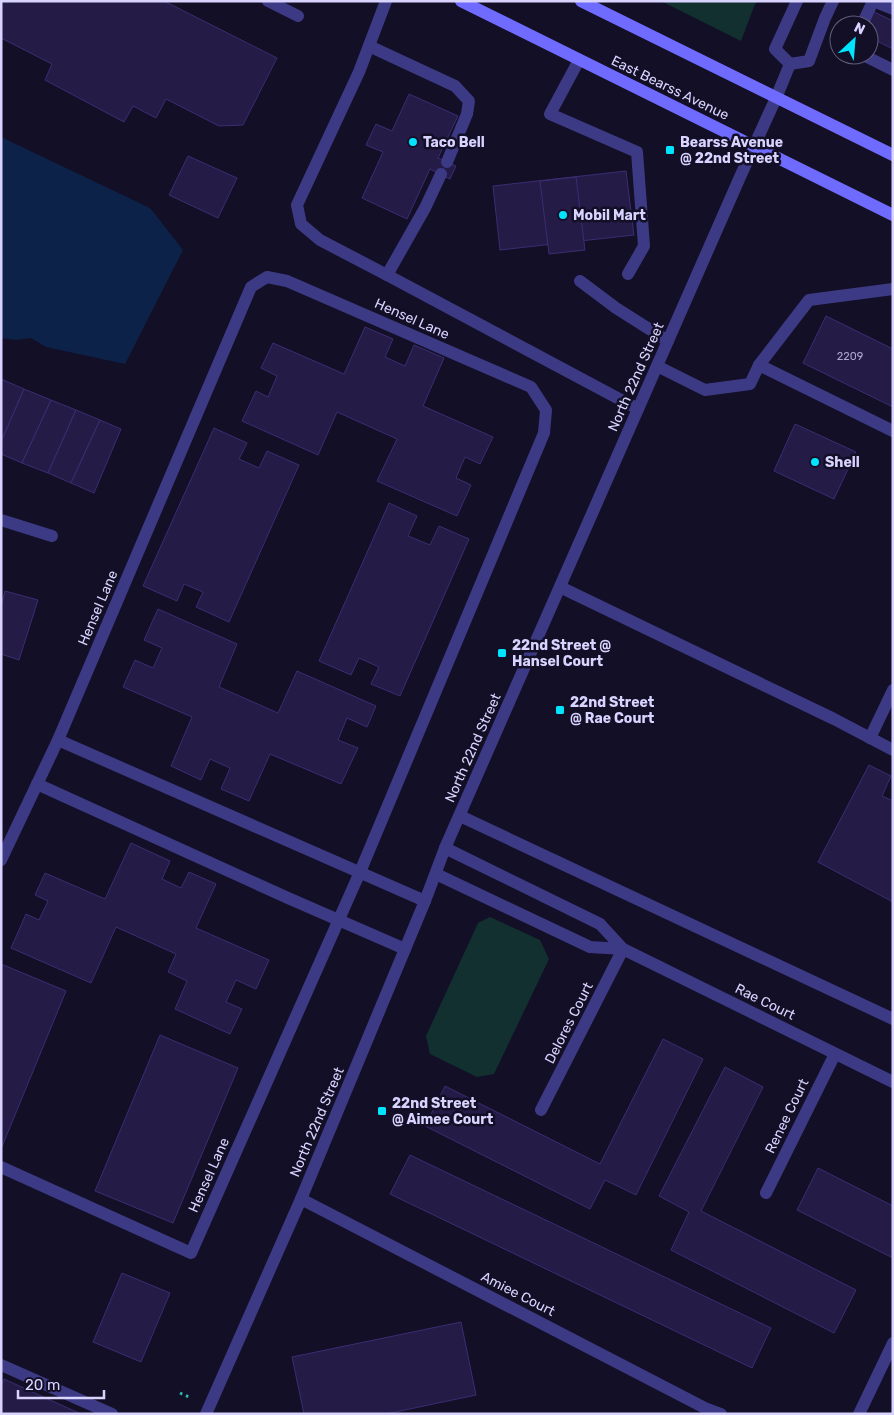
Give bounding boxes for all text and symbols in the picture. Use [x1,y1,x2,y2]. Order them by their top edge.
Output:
north arrow [829,15,879,65]
text: N [851,19,868,39]
street label: East Bearss Avenue [608,52,732,124]
place label: Taco Bell [423,134,485,151]
place label: Bearss Avenue @ 22nd Street [680,134,783,167]
marker: Taco Bell [407,136,419,148]
marker: Bearss Avenue @ 22nd Street [664,144,676,156]
place label: Mobil Mart [573,207,646,224]
marker: Mobil Mart [557,209,569,221]
street label: Hensel Lane [372,295,452,343]
street label: North 22nd Street [604,319,668,434]
house number: 2209 [837,350,863,363]
place label: Shell [825,454,860,471]
marker: Shell [809,456,821,468]
street label: Hensel Lane [75,568,122,648]
place label: 22nd Street @ Hansel Court [512,637,611,670]
marker: 22nd Street @ Hansel Court [496,647,508,659]
street label: North 22nd Street [441,690,505,805]
place label: 22nd Street @ Rae Court [570,694,655,727]
marker: 22nd Street @ Rae Court [554,704,566,716]
street label: Delores Court [541,979,597,1067]
street label: Rae Court [732,980,798,1024]
street label: North 22nd Street [286,1064,348,1179]
street label: Renee Court [762,1075,813,1156]
place label: 22nd Street @ Aimee Court [392,1095,494,1128]
marker: 22nd Street @ Aimee Court [376,1105,388,1117]
street label: Hensel Lane [185,1135,233,1215]
street label: Amiee Court [478,1268,558,1320]
scale bar [18,1368,104,1400]
text: 20 m [25,1376,60,1394]

